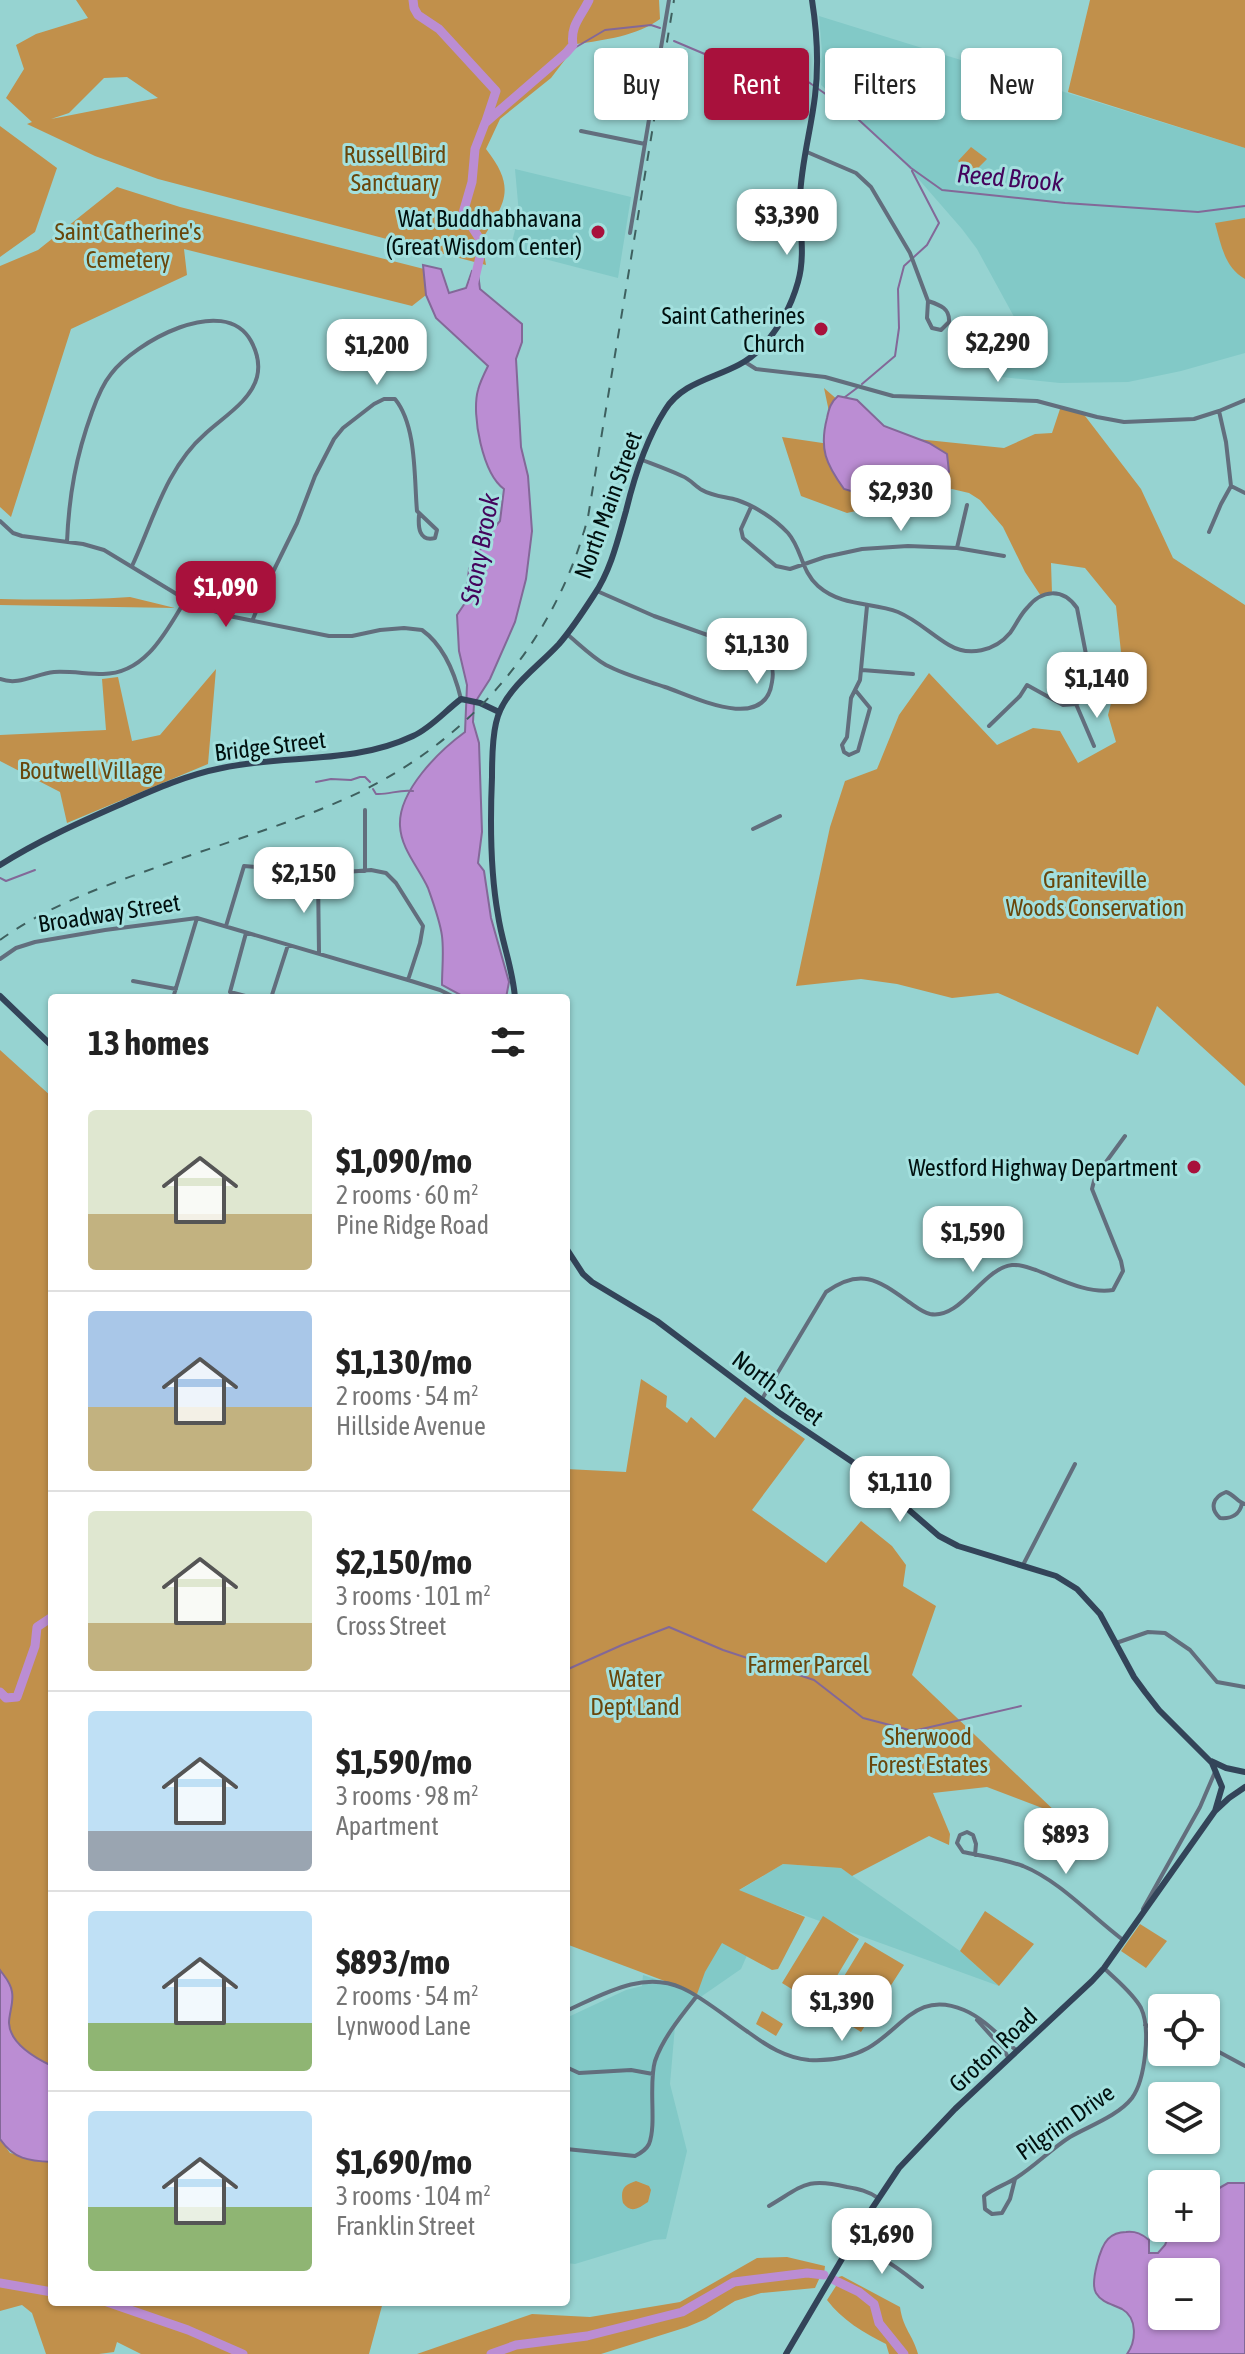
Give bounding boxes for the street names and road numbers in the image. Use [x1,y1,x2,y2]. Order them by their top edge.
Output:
street label: North Main Street [569,428,647,582]
street label: Bridge Street [213,726,327,766]
street label: Broadway Street [36,888,182,938]
street label: North Street [727,1345,829,1431]
street label: Groton Road [944,2003,1042,2097]
street label: Pilgrim Drive [1011,2079,1119,2165]

